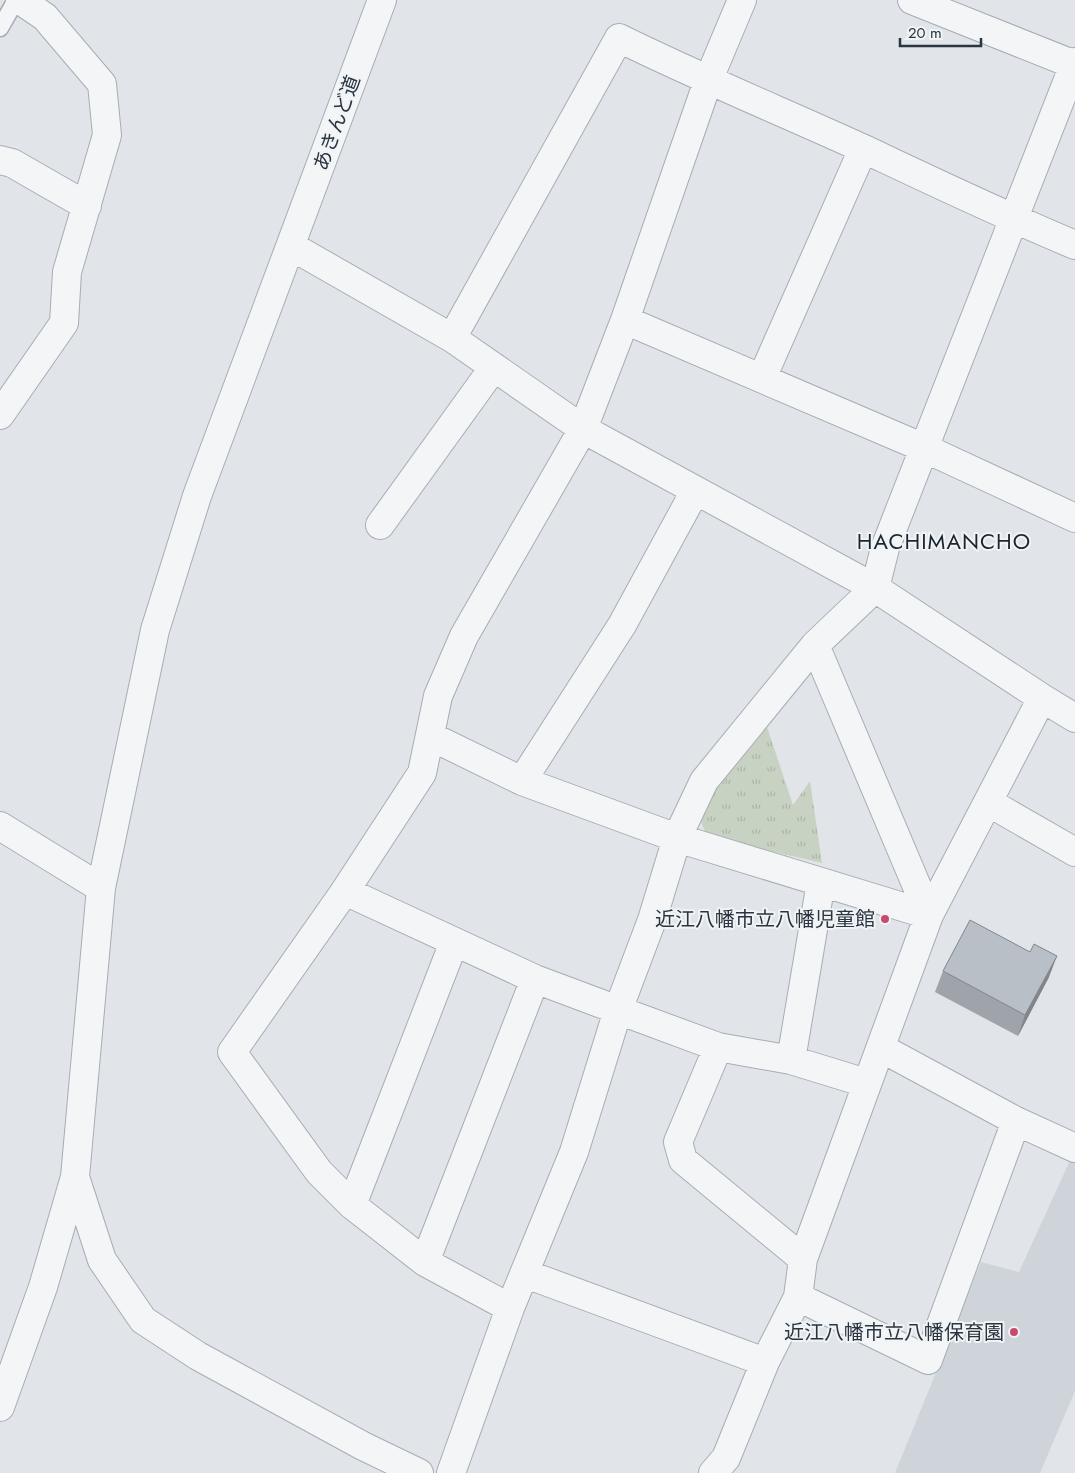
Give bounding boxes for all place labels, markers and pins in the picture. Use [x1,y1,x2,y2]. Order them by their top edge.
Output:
place label: 近江八幡市立八幡児童館 [655,905,875,934]
marker: 近江八幡市立八幡児童館 [879,913,891,925]
place label: 近江八幡市立八幡保育園 [784,1318,1004,1347]
marker: 近江八幡市立八幡保育園 [1008,1326,1020,1338]

